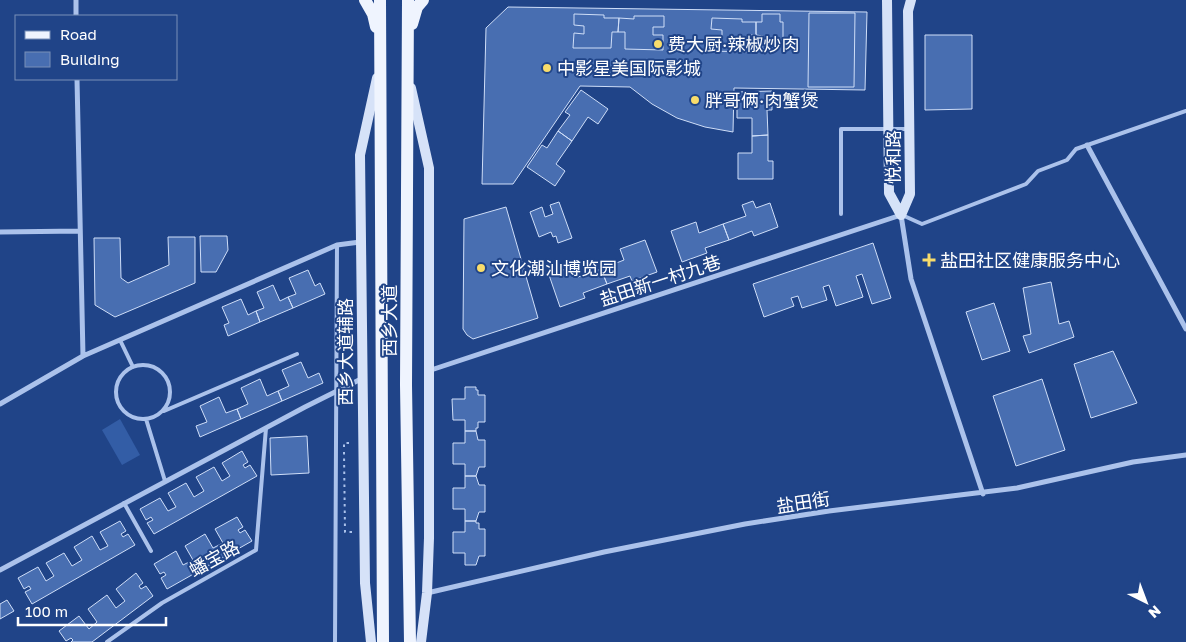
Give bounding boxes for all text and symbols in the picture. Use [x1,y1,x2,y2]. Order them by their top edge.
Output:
legend [15,15,178,80]
text: Road [60,25,97,43]
place label: 费大厨·辣椒炒肉 [668,33,799,55]
marker: 费大厨·辣椒炒肉 [652,38,664,50]
text: Building [60,50,120,68]
place label: 中影星美国际影城 [557,57,701,79]
marker: 中影星美国际影城 [541,62,553,74]
place label: 胖哥俩·肉蟹煲 [705,89,818,111]
marker: 胖哥俩·肉蟹煲 [689,94,701,106]
street label: 悦和路 [882,130,904,184]
place label: 盐田社区健康服务中心 [940,249,1120,271]
street label: 盐田新一村九巷 [597,250,723,310]
marker: 盐田社区健康服务中心 [922,253,936,267]
place label: 文化潮汕博览园 [491,257,617,279]
marker: 文化潮汕博览园 [475,262,487,274]
street label: 西乡大道 [378,285,400,357]
street label: 西乡大道辅路 [334,298,356,406]
street label: 盐田街 [775,487,831,517]
street label: 蟠宝路 [185,535,243,581]
north arrow [1121,577,1171,627]
scale bar [18,594,165,626]
text: 100 m [25,602,68,620]
text: N [1145,602,1165,622]

